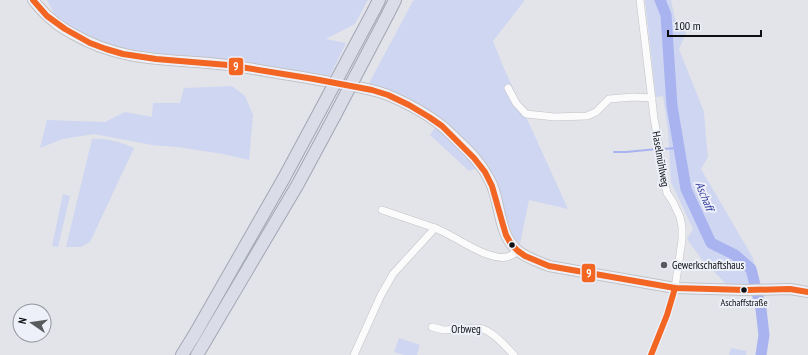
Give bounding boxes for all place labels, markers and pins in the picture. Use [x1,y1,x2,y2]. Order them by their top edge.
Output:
unlabelled marker [507,240,517,250]
place label: Gewerkschaftshaus [672,258,744,272]
marker: Gewerkschaftshaus [659,260,669,270]
marker: Aschaffstraße [739,285,749,295]
place label: Aschaffstraße [720,296,768,309]

